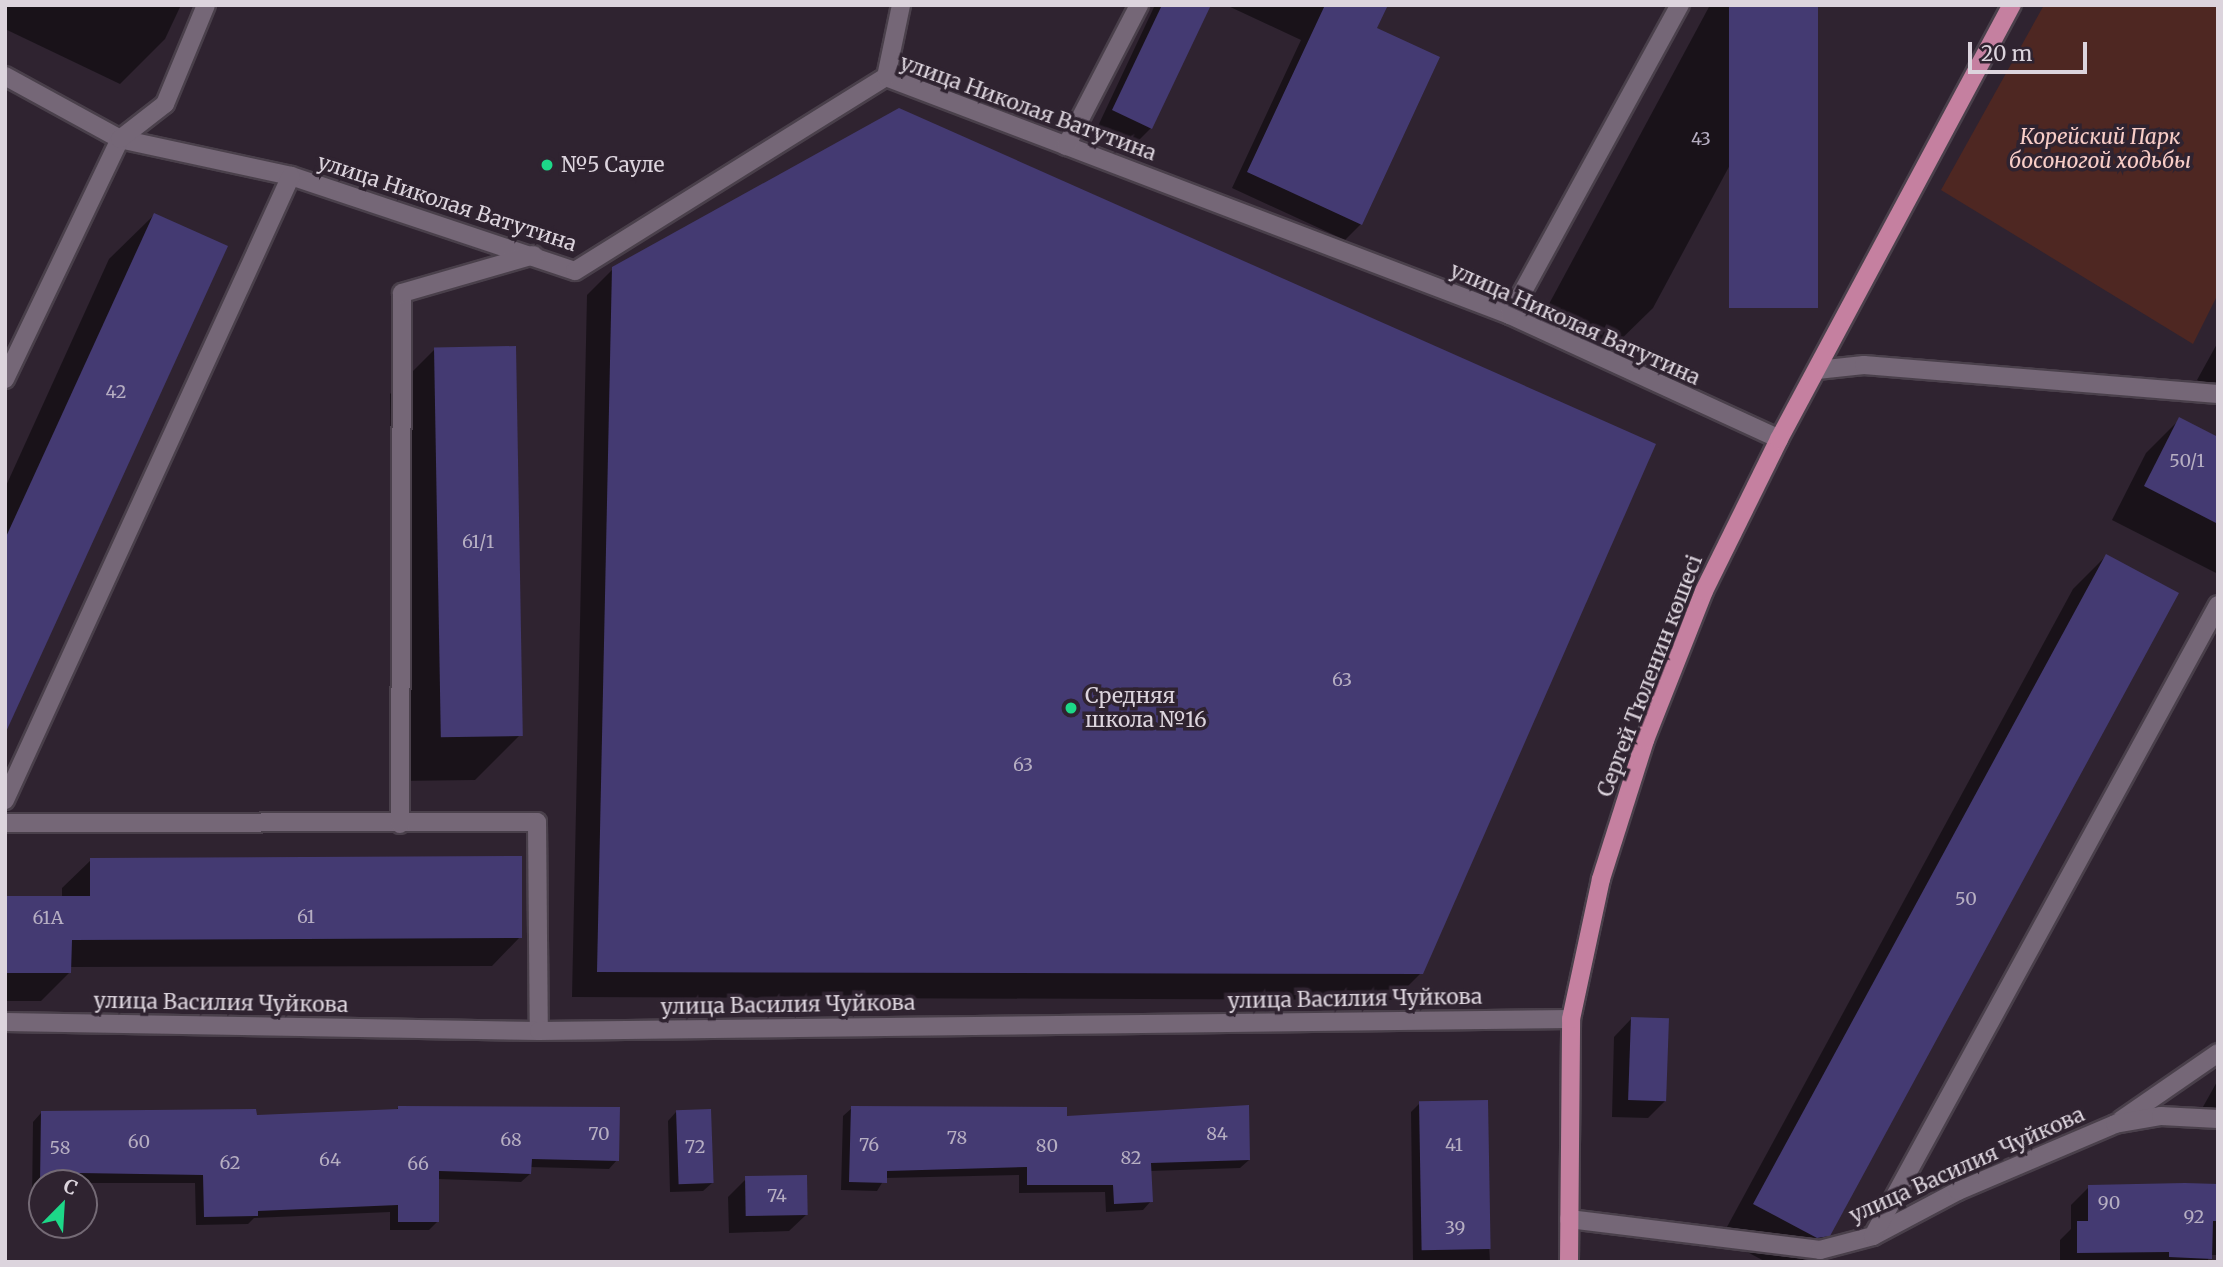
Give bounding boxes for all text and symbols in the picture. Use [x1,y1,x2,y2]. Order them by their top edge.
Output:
scale bar [1971,28,2090,72]
text: 20 m [1981,40,2032,67]
street label: улица Николая Ватутина [896,50,1160,166]
park label: Корейский Парк босоногой ходьбы [2009,124,2191,174]
house number: 43 [1691,128,1711,150]
street label: улица Николая Ватутина [314,149,580,257]
place label: №5 Сауле [561,152,664,178]
marker: №5 Сауле [539,157,555,173]
street label: улица Николая Ватутина [1446,257,1704,391]
house number: 42 [106,381,126,403]
house number: 50/1 [2169,450,2205,472]
house number: 61/1 [462,531,494,553]
street label: Сергей Тюленин көшесі [1592,552,1708,800]
house number: 63 [1332,669,1352,691]
place label: Средняя школа №16 [1085,683,1207,733]
marker: Средняя школа №16 [1063,700,1079,716]
house number: 63 [1013,754,1033,776]
house number: 50 [1955,888,1977,910]
house number: 61 [297,906,315,928]
house number: 61А [33,907,63,929]
street label: улица Василия Чуйкова [1227,984,1483,1014]
street label: улица Василия Чуйкова [93,988,349,1018]
street label: улица Василия Чуйкова [660,990,916,1020]
street label: улица Василия Чуйкова [1845,1102,2089,1228]
house number: 70 [588,1123,610,1145]
house number: 84 [1206,1123,1228,1145]
house number: 78 [947,1127,967,1149]
house number: 68 [500,1129,522,1151]
house number: 60 [128,1131,150,1153]
house number: 76 [859,1134,879,1156]
house number: 41 [1445,1134,1463,1156]
house number: 80 [1036,1135,1058,1157]
house number: 72 [685,1136,705,1158]
house number: 58 [50,1137,70,1159]
house number: 82 [1120,1147,1142,1169]
house number: 64 [319,1149,341,1171]
house number: 62 [220,1152,240,1174]
house number: 66 [407,1153,429,1175]
north arrow [28,1169,98,1239]
text: С [60,1173,81,1200]
house number: 74 [767,1185,787,1207]
house number: 90 [2098,1192,2120,1214]
house number: 92 [2183,1206,2205,1228]
house number: 39 [1445,1217,1465,1239]

